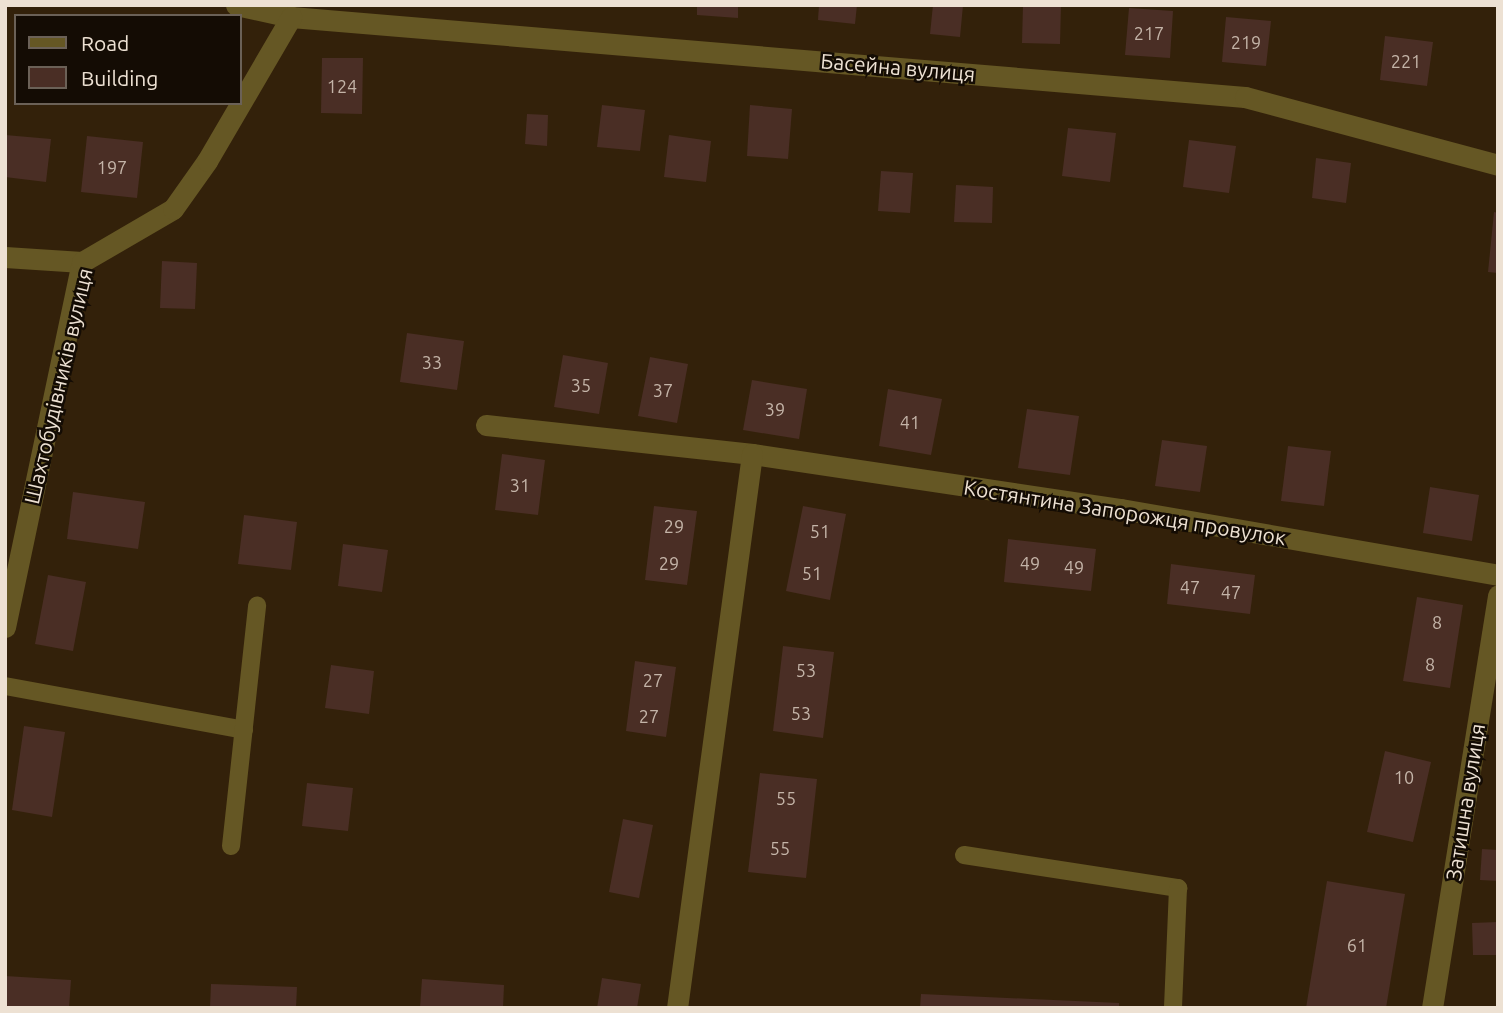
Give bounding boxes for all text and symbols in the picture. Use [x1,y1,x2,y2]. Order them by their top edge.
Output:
legend [14,14,242,105]
house number: 217 [1134,22,1164,44]
text: Road [81,31,129,55]
house number: 219 [1231,31,1261,53]
street label: Басейна вулиця [820,48,976,86]
house number: 221 [1391,50,1421,72]
text: Building [81,66,158,90]
house number: 124 [327,75,357,97]
house number: 197 [97,156,127,178]
street label: Шахтобудівників вулиця [19,266,97,506]
house number: 33 [422,351,442,373]
house number: 35 [571,374,591,396]
house number: 37 [653,379,673,401]
house number: 39 [765,398,785,420]
house number: 41 [900,411,920,433]
house number: 31 [510,474,530,496]
street label: Костянтина Запорожця провулок [962,474,1288,550]
house number: 29 [664,515,684,537]
house number: 51 [810,520,830,542]
house number: 29 [659,552,679,574]
house number: 49 [1020,552,1040,574]
house number: 49 [1064,556,1084,578]
house number: 51 [802,562,822,584]
house number: 47 [1180,576,1200,598]
house number: 47 [1221,581,1241,603]
house number: 8 [1432,611,1442,633]
house number: 8 [1425,653,1435,675]
house number: 53 [796,659,816,681]
house number: 27 [643,669,663,691]
house number: 53 [791,702,811,724]
house number: 27 [639,705,659,727]
street label: Затишна вулиця [1440,722,1490,882]
house number: 10 [1394,766,1414,788]
house number: 55 [776,787,796,809]
house number: 55 [770,837,790,859]
house number: 61 [1347,934,1367,956]

